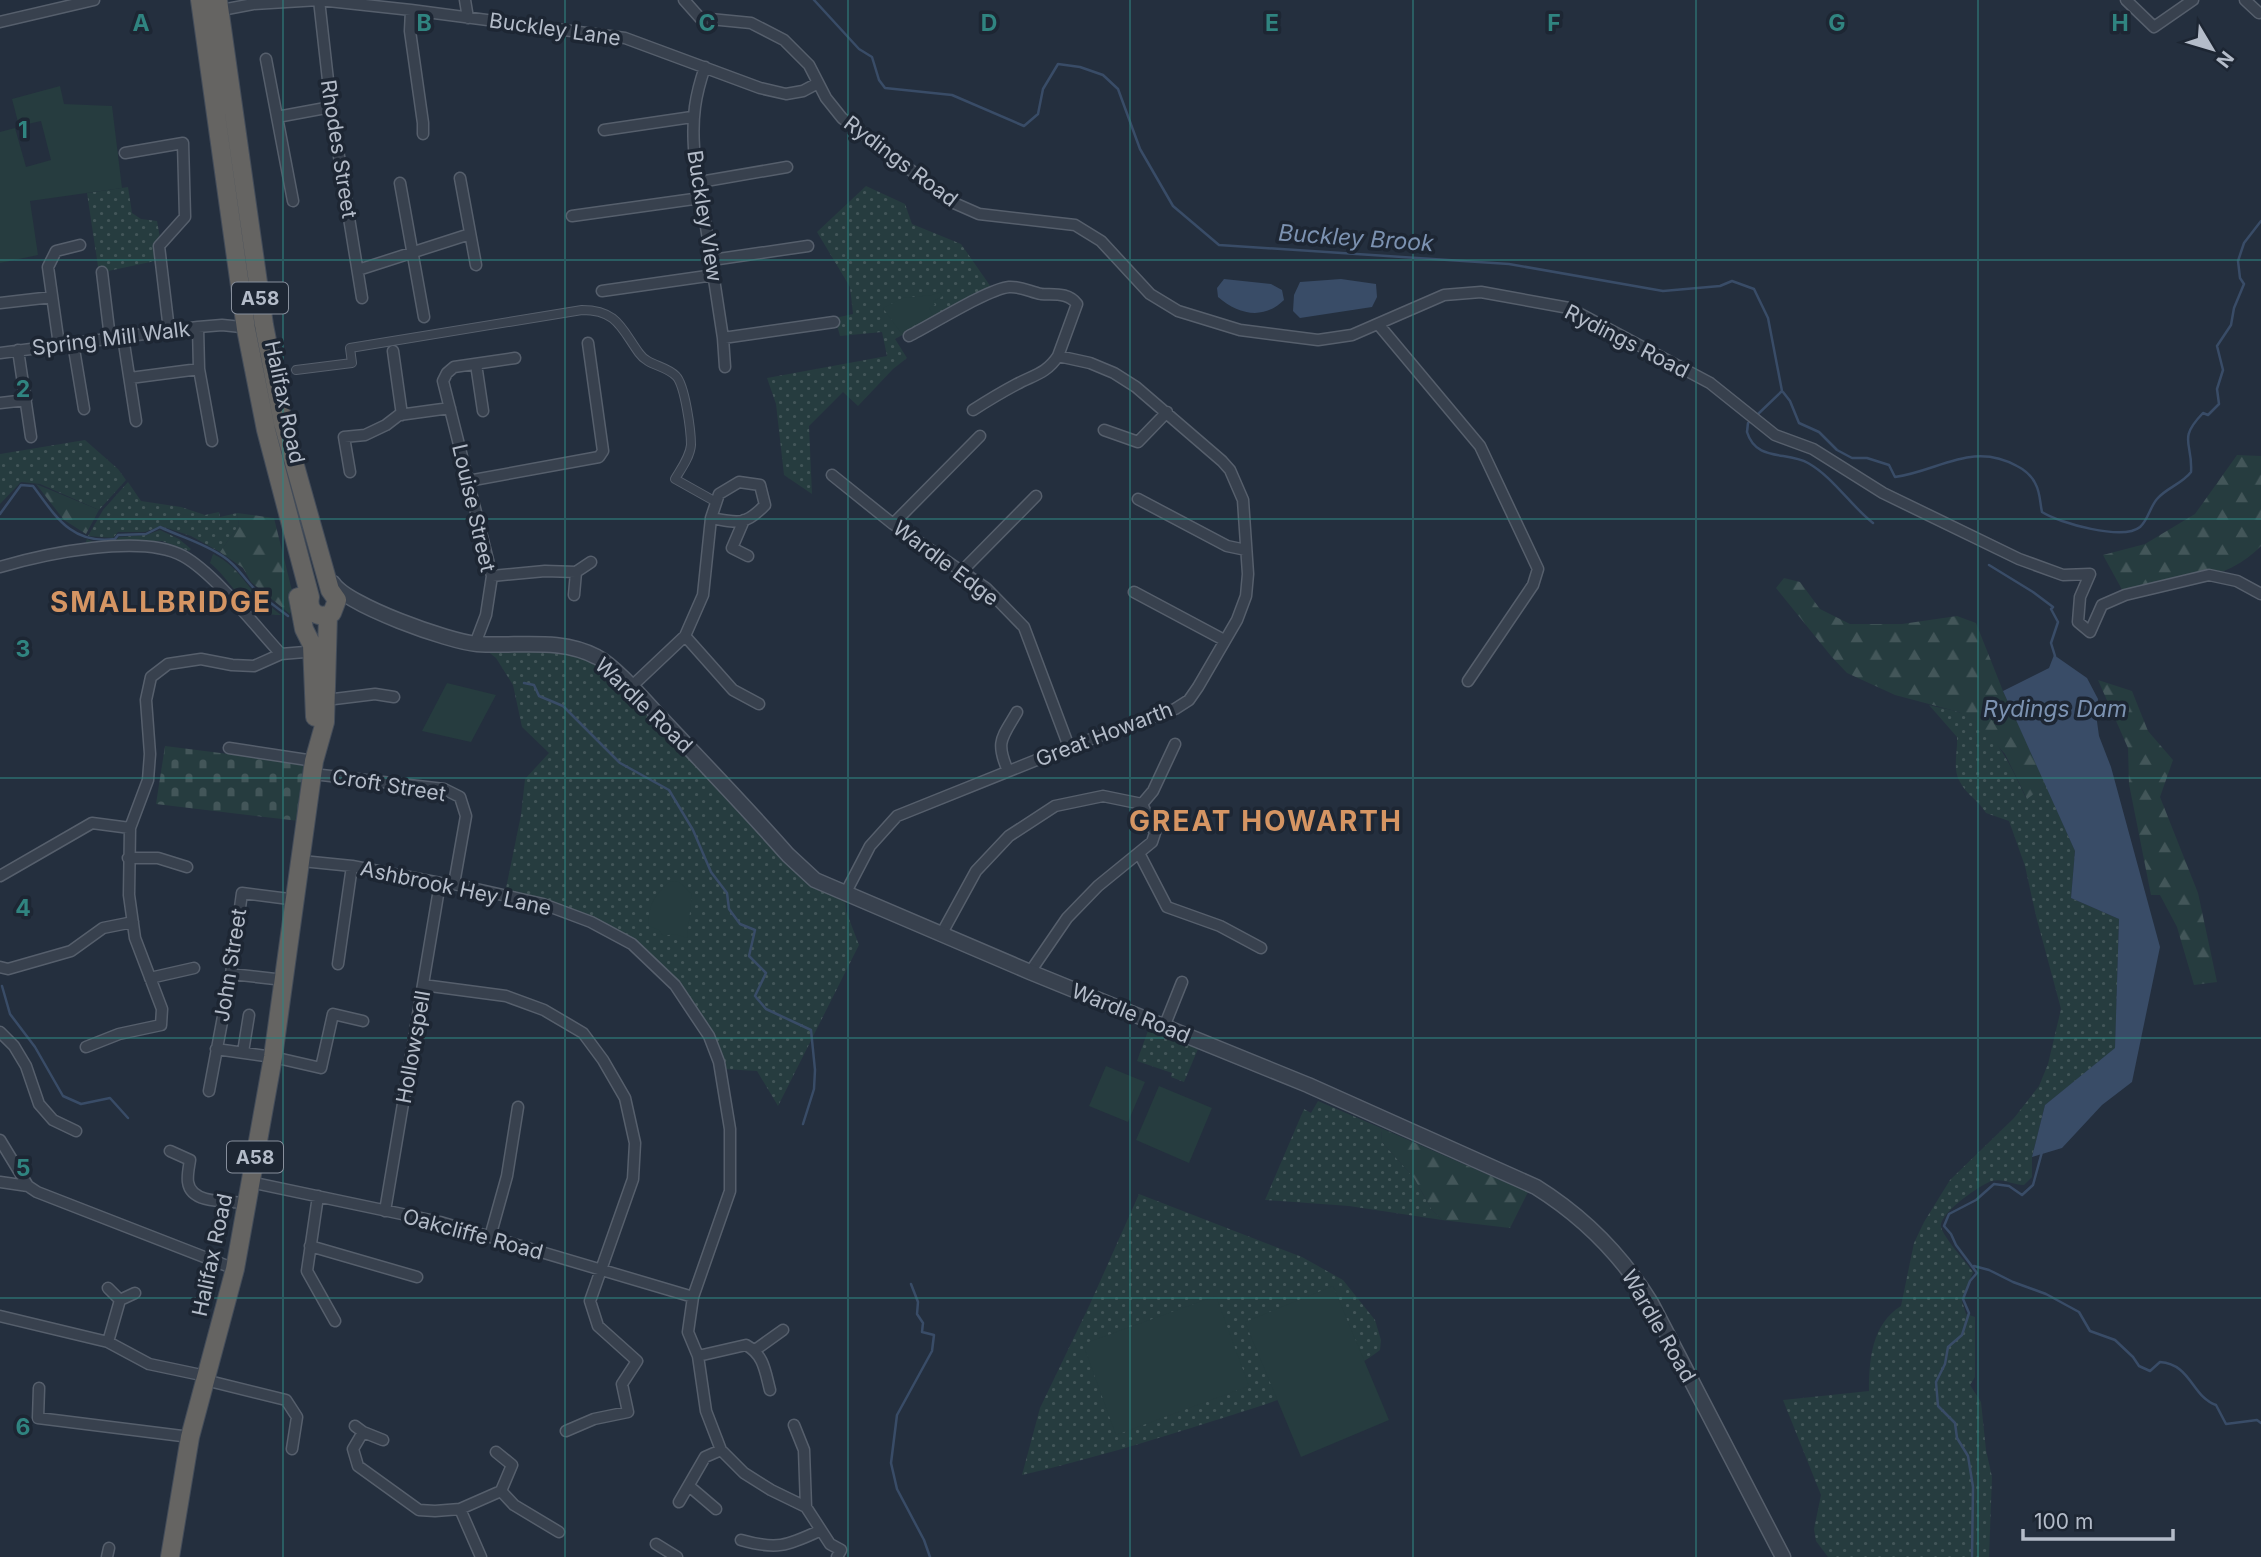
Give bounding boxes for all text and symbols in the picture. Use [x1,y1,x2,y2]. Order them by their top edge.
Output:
street label: Buckley Lane [488,7,622,51]
text: A [132,9,150,37]
text: B [416,9,432,37]
text: C [698,9,716,37]
text: D [981,9,997,37]
text: E [1265,9,1279,37]
text: F [1547,9,1561,37]
text: G [1828,9,1846,37]
text: H [2111,9,2129,37]
north arrow [2177,14,2247,84]
text: N [2211,46,2239,72]
street label: Rhodes Street [316,78,362,220]
street label: Rydings Road [839,110,963,212]
text: 1 [18,116,28,144]
street label: Buckley View [682,148,728,284]
water label: Buckley Brook [1277,219,1435,257]
road number: A58 [232,282,288,314]
street label: Rydings Road [1561,299,1693,383]
street label: Spring Mill Walk [31,316,192,360]
street label: Halifax Road [260,338,310,466]
text: 2 [16,375,30,403]
street label: Louise Street [447,442,501,574]
street label: Wardle Edge [888,515,1004,611]
district label: SMALLBRIDGE [50,585,272,619]
text: 3 [16,635,30,663]
street label: Wardle Road [590,652,698,758]
water label: Rydings Dam [1983,695,2127,723]
street label: Great Howarth [1032,696,1176,772]
street label: Croft Street [330,764,448,806]
district label: GREAT HOWARTH [1129,804,1403,838]
street label: Ashbrook Hey Lane [358,856,554,920]
text: 4 [15,894,31,922]
street label: John Street [209,906,251,1024]
street label: Wardle Road [1068,978,1194,1048]
street label: Hollowspell [391,989,435,1105]
road number: A58 [227,1142,283,1172]
text: 5 [16,1154,30,1182]
street label: Halifax Road [187,1191,237,1319]
street label: Oakcliffe Road [400,1203,546,1265]
street label: Wardle Road [1617,1265,1701,1387]
text: 6 [16,1413,30,1441]
scale bar [2023,1498,2174,1542]
text: 100 m [2034,1509,2093,1534]

